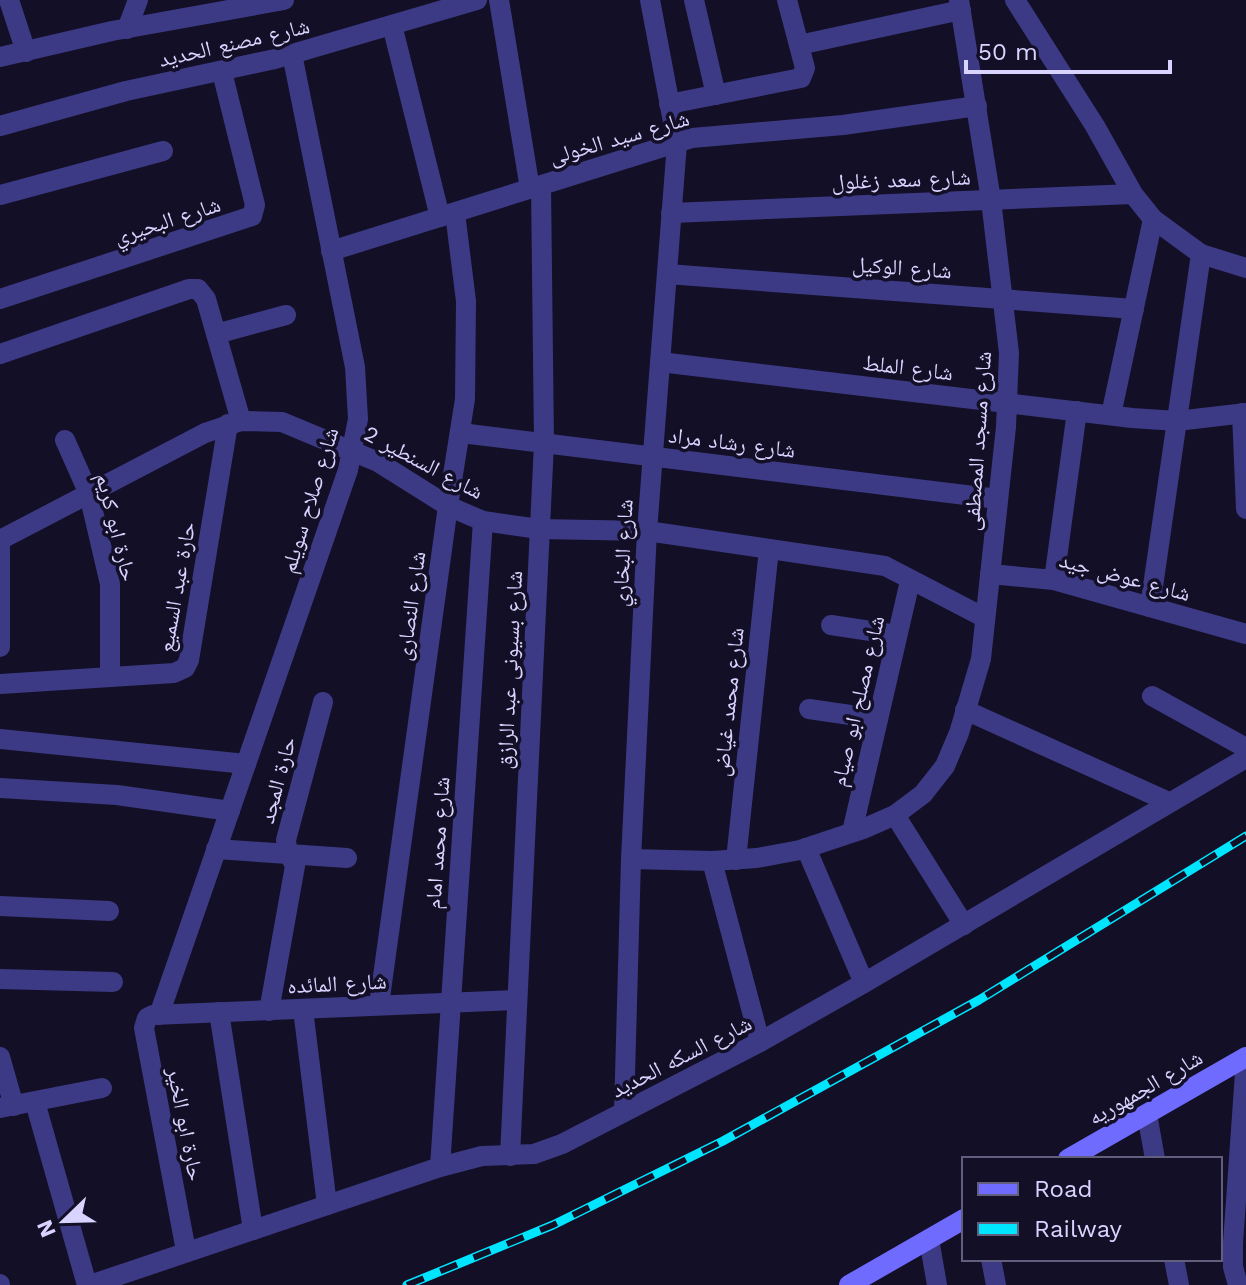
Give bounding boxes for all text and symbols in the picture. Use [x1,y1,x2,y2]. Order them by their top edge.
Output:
street label: شارع مصنع الحديد [156,13,312,73]
scale bar [966,24,1170,74]
text: 50 m [978,38,1038,66]
street label: شارع سيد الخولى [546,106,692,170]
street label: شارع سعد زغلول [831,165,971,195]
street label: شارع البحيري [111,191,225,254]
street label: شارع الوكيل [851,252,953,284]
street label: شارع الملط [861,350,955,386]
street label: شارع مسجد المصطفى [959,350,997,532]
street label: شارع السنطير 2 [359,421,488,505]
street label: شارع رشاد مراد [667,422,797,464]
street label: شارع صلاح سويلم [275,424,345,577]
street label: حارة ابو كريم [89,470,142,584]
street label: شارع البخاري [607,498,642,608]
street label: حارة عبد السميع [153,520,201,654]
street label: شارع عوض جيد [1056,547,1193,607]
street label: شارع النصارى [390,550,432,663]
street label: شارع بسيونى عبد الرازق [492,570,528,770]
street label: شارع مصلح ابو صيام [826,613,891,789]
street label: شارع محمد غياض [708,626,750,778]
street label: حارة المجد [254,734,301,826]
street label: شارع محمد امام [420,776,457,910]
street label: شارع المائده [287,968,387,1000]
street label: شارع السكه الحديد [607,1010,756,1104]
street label: شارع الجمهوريه [1084,1045,1207,1131]
street label: حارة ابو الخير [162,1064,209,1183]
legend [962,1157,1222,1261]
text: Road [1034,1175,1093,1203]
north arrow [24,1181,104,1261]
text: Railway [1034,1215,1123,1243]
text: N [31,1216,61,1241]

